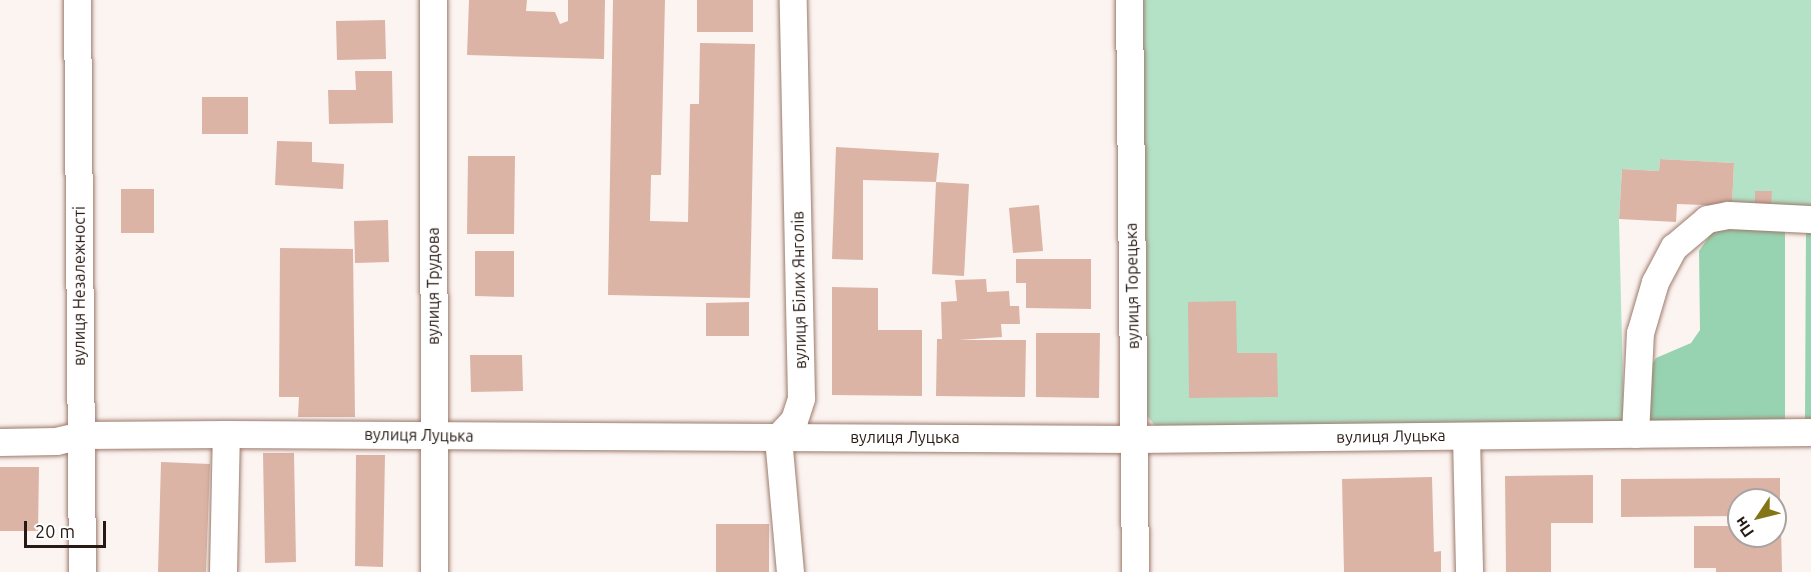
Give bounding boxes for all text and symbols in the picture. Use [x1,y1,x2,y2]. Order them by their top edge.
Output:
street label: вулиця Незалежності [69,206,89,366]
street label: вулиця Білих Янголів [788,211,810,369]
street label: вулиця Торецька [1121,223,1143,349]
street label: вулиця Трудова [423,227,443,345]
street label: вулиця Луцька [364,424,474,446]
street label: вулиця Луцька [1336,425,1446,447]
street label: вулиця Луцька [850,427,960,447]
north arrow [1727,488,1787,548]
scale bar [27,509,110,547]
text: Пн [1731,513,1757,541]
text: 20 m [35,521,75,541]

